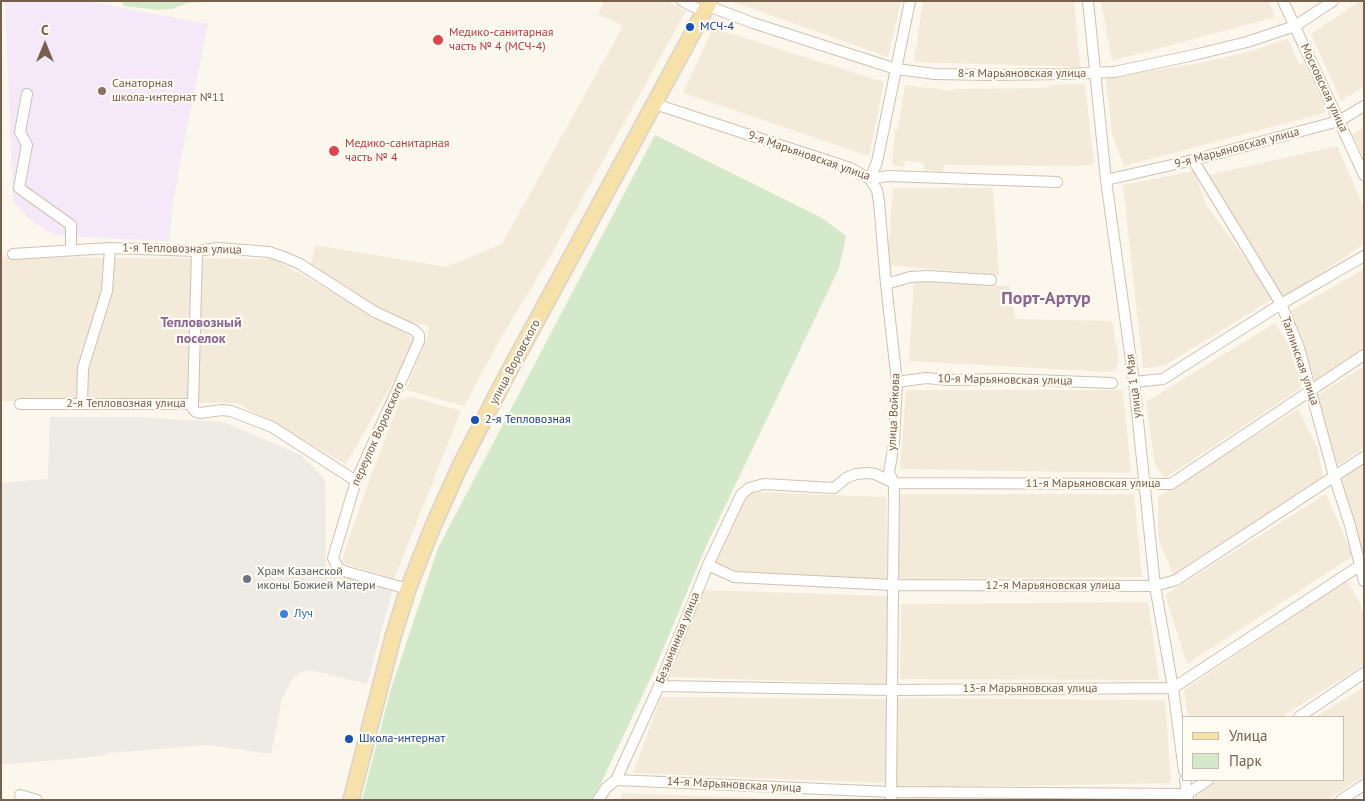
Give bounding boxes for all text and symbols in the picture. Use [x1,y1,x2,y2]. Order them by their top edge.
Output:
north arrow [20,20,70,70]
place label: МСЧ-4 [700,20,734,34]
text: С [41,21,49,39]
marker: МСЧ-4 [684,21,696,33]
place label: Медико-санитарная часть № 4 (МСЧ-4) [449,26,553,54]
marker: Медико-санитарная часть № 4 (МСЧ-4) [431,33,445,47]
street label: Московская улица [1297,41,1351,135]
street label: 8-я Марьяновская улица [958,67,1086,81]
place label: Санаторная школа-интернат №11 [112,77,225,105]
marker: Санаторная школа-интернат №11 [96,85,108,97]
street label: 9-я Марьяновская улица [1173,124,1301,172]
street label: 9-я Марьяновская улица [746,128,872,184]
place label: Медико-санитарная часть № 4 [345,137,449,165]
marker: Медико-санитарная часть № 4 [327,144,341,158]
street label: 1-я Тепловозная улица [122,241,242,257]
district label: Порт-Артур [1001,288,1091,310]
district label: Тепловозный поселок [160,315,242,348]
street label: Таллинская улица [1278,315,1322,407]
street label: улица Воровского [487,317,543,407]
street label: улица 1 Мая [1123,353,1145,419]
street label: 10-я Марьяновская улица [937,372,1073,388]
street label: улица Войкова [885,373,903,451]
street label: переулок Воровского [349,380,407,488]
street label: 2-я Тепловозная улица [66,397,186,411]
place label: 2-я Тепловозная [485,413,571,427]
marker: 2-я Тепловозная [469,414,481,426]
street label: 11-я Марьяновская улица [1026,477,1160,491]
place label: Храм Казанской иконы Божией Матери [257,565,376,593]
marker: Храм Казанской иконы Божией Матери [241,573,253,585]
street label: 12-я Марьяновская улица [986,579,1120,593]
street label: Безымянная улица [653,590,703,686]
place label: Луч [294,607,313,621]
marker: Луч [278,608,290,620]
street label: 13-я Марьяновская улица [963,682,1097,696]
legend [1182,716,1345,781]
text: Улица [1229,726,1267,745]
place label: Школа-интернат [359,732,445,746]
marker: Школа-интернат [343,733,355,745]
text: Парк [1229,751,1262,770]
street label: 14-я Марьяновская улица [666,774,802,796]

